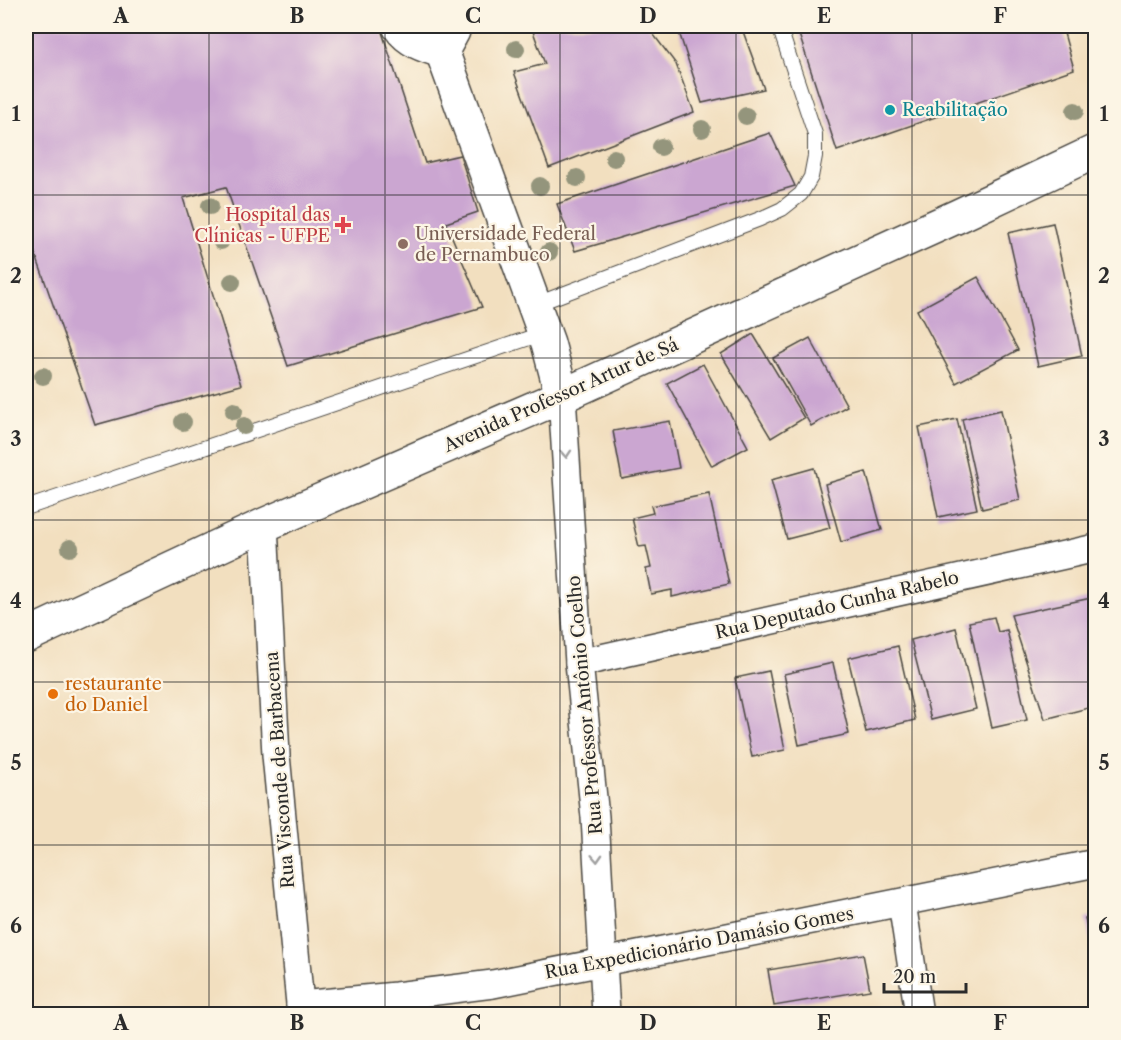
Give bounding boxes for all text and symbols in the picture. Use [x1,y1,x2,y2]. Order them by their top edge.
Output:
text: A [112,4,129,28]
text: B [290,4,305,28]
text: C [465,4,481,28]
text: D [639,4,657,28]
text: E [817,4,831,28]
text: F [993,4,1007,28]
place label: Reabilitação [902,99,1008,121]
text: 1 [12,102,21,126]
text: 1 [1100,102,1109,126]
marker: Reabilitação [883,103,897,117]
place label: Hospital das Clínicas - UFPE [194,204,330,247]
marker: Hospital das Clínicas - UFPE [334,216,352,234]
place label: Universidade Federal de Pernambuco [415,223,596,266]
marker: Universidade Federal de Pernambuco [396,237,410,251]
text: 2 [10,264,22,288]
text: 2 [1098,264,1110,288]
street label: Avenida Professor Artur de Sá [439,333,682,457]
text: 3 [10,427,22,451]
text: 3 [1098,427,1110,451]
one-way arrow [560,450,573,459]
street label: Rua Deputado Cunha Rabelo [713,566,961,644]
street label: Rua Professor Antônio Coelho [563,575,607,835]
text: 4 [10,589,22,613]
text: 4 [1098,589,1110,613]
street label: Rua Visconde de Barbacena [261,650,299,889]
place label: restaurante do Daniel [65,673,162,716]
marker: restaurante do Daniel [46,687,60,701]
text: 5 [10,751,22,775]
text: 5 [1098,751,1110,775]
one-way arrow [590,853,603,862]
street label: Rua Expedicionário Damásio Gomes [543,902,855,984]
text: 6 [10,914,22,938]
text: 6 [1098,914,1110,938]
scale bar [884,956,966,994]
text: 20 m [893,966,937,988]
text: A [112,1011,129,1035]
text: B [290,1011,305,1035]
text: C [465,1011,481,1035]
text: D [639,1011,657,1035]
text: E [817,1011,831,1035]
text: F [993,1011,1007,1035]

